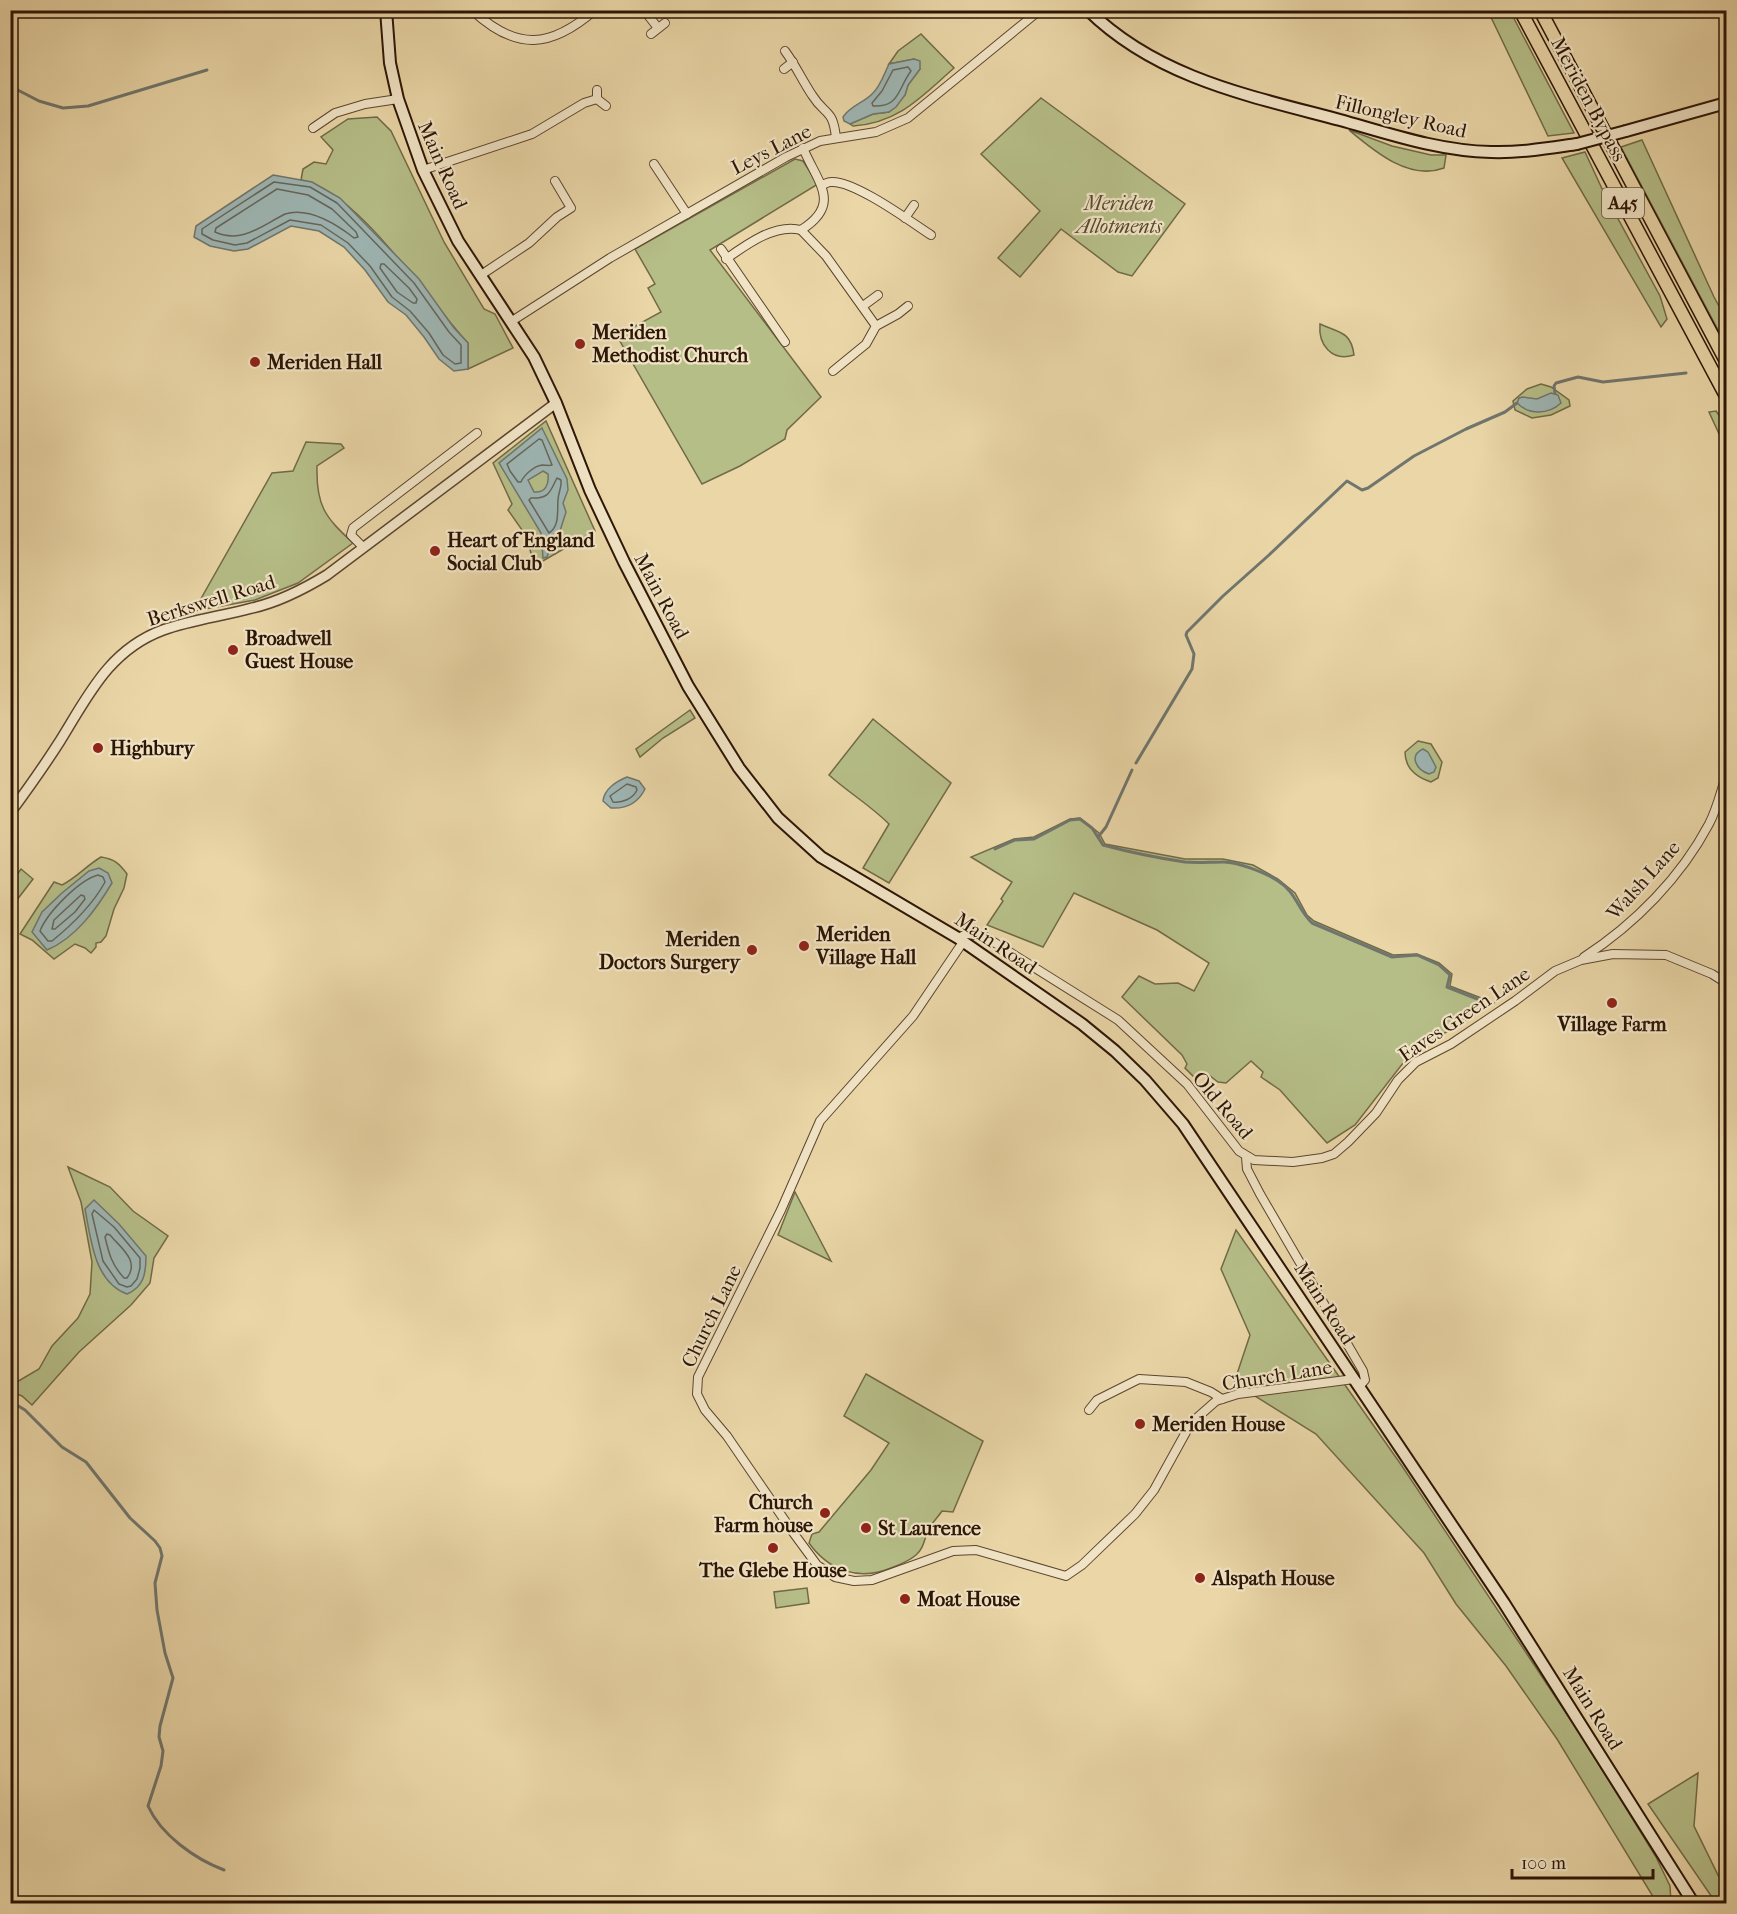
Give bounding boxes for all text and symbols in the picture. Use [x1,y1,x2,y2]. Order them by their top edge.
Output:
street label: Meriden Bypass [1546,33,1631,165]
street label: Fillongley Road [1333,90,1470,143]
street label: Main Road [413,118,473,214]
street label: Leys Lane [727,119,815,179]
road number: A45 [1602,188,1644,218]
park label: Meriden Allotments [1073,192,1163,238]
place label: Meriden Methodist Church [591,321,749,367]
marker: Meriden Methodist Church [573,337,587,351]
place label: Meriden Hall [266,351,383,374]
marker: Meriden Hall [248,355,262,369]
place label: Heart of England Social Club [447,529,595,575]
marker: Heart of England Social Club [428,544,442,558]
street label: Main Road [629,549,694,644]
street label: Berkswell Road [144,570,279,631]
place label: Broadwell Guest House [245,627,353,673]
marker: Broadwell Guest House [226,643,240,657]
place label: Highbury [110,737,196,760]
marker: Highbury [91,741,105,755]
street label: Walsh Lane [1601,836,1685,925]
street label: Main Road [950,908,1042,980]
place label: Meriden Village Hall [815,923,917,969]
place label: Meriden Doctors Surgery [599,928,741,974]
marker: Meriden Village Hall [797,939,811,953]
marker: Meriden Doctors Surgery [745,943,759,957]
street label: Eaves Green Lane [1394,962,1534,1067]
marker: Village Farm [1605,996,1619,1010]
place label: Village Farm [1556,1013,1667,1036]
street label: Old Road [1188,1067,1258,1145]
street label: Main Road [1289,1258,1360,1350]
street label: Church Lane [677,1261,746,1371]
street label: Church Lane [1220,1355,1334,1396]
place label: Meriden House [1151,1413,1285,1436]
marker: Meriden House [1133,1417,1147,1431]
place label: Church Farm house [713,1491,814,1537]
marker: Church Farm house [818,1506,832,1520]
place label: St Laurence [878,1517,981,1540]
marker: St Laurence [859,1521,873,1535]
marker: The Glebe House [766,1541,780,1555]
place label: The Glebe House [698,1559,847,1582]
place label: Alspath House [1210,1567,1335,1590]
marker: Alspath House [1193,1571,1207,1585]
place label: Moat House [916,1588,1020,1611]
marker: Moat House [898,1592,912,1606]
street label: Main Road [1558,1662,1628,1755]
scale bar [1512,1842,1653,1880]
text: 100 m [1521,1853,1566,1874]

